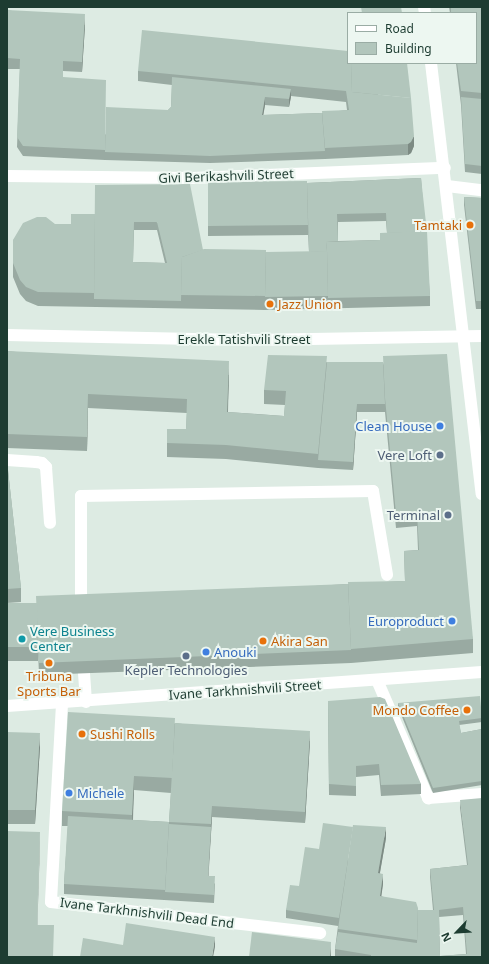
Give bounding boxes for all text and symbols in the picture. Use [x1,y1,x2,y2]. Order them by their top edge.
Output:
legend [347,12,477,64]
text: Road [385,20,414,37]
text: Building [385,40,432,57]
street label: Givi Berikashvili Street [158,166,294,186]
place label: Tamtaki [414,217,462,233]
marker: Tamtaki [465,220,475,230]
place label: Jazz Union [278,296,341,312]
marker: Jazz Union [265,299,275,309]
street label: Erekle Tatishvili Street [178,331,310,347]
place label: Clean House [355,418,432,434]
marker: Clean House [435,421,445,431]
place label: Vere Loft [377,447,432,463]
marker: Vere Loft [435,450,445,460]
place label: Terminal [387,507,440,523]
marker: Terminal [443,510,453,520]
place label: Europroduct [368,613,444,629]
marker: Europroduct [447,616,457,626]
place label: Vere Business Center [30,624,115,655]
place label: Akira San [271,633,328,649]
marker: Vere Business Center [17,634,27,644]
marker: Akira San [258,636,268,646]
place label: Anouki [214,644,257,660]
marker: Anouki [201,647,211,657]
marker: Kepler Technologies [181,651,191,661]
marker: Tribuna Sports Bar [44,658,54,668]
place label: Kepler Technologies [125,662,247,678]
place label: Tribuna Sports Bar [17,669,81,700]
street label: Ivane Tarkhnishvili Street [168,677,322,703]
place label: Mondo Coffee [372,702,459,718]
marker: Mondo Coffee [462,705,472,715]
place label: Sushi Rolls [90,726,155,742]
marker: Sushi Rolls [77,729,87,739]
place label: Michele [77,785,124,801]
marker: Michele [64,788,74,798]
street label: Ivane Tarkhnishvili Dead End [59,895,235,931]
north arrow [437,912,477,952]
text: N [437,930,454,945]

